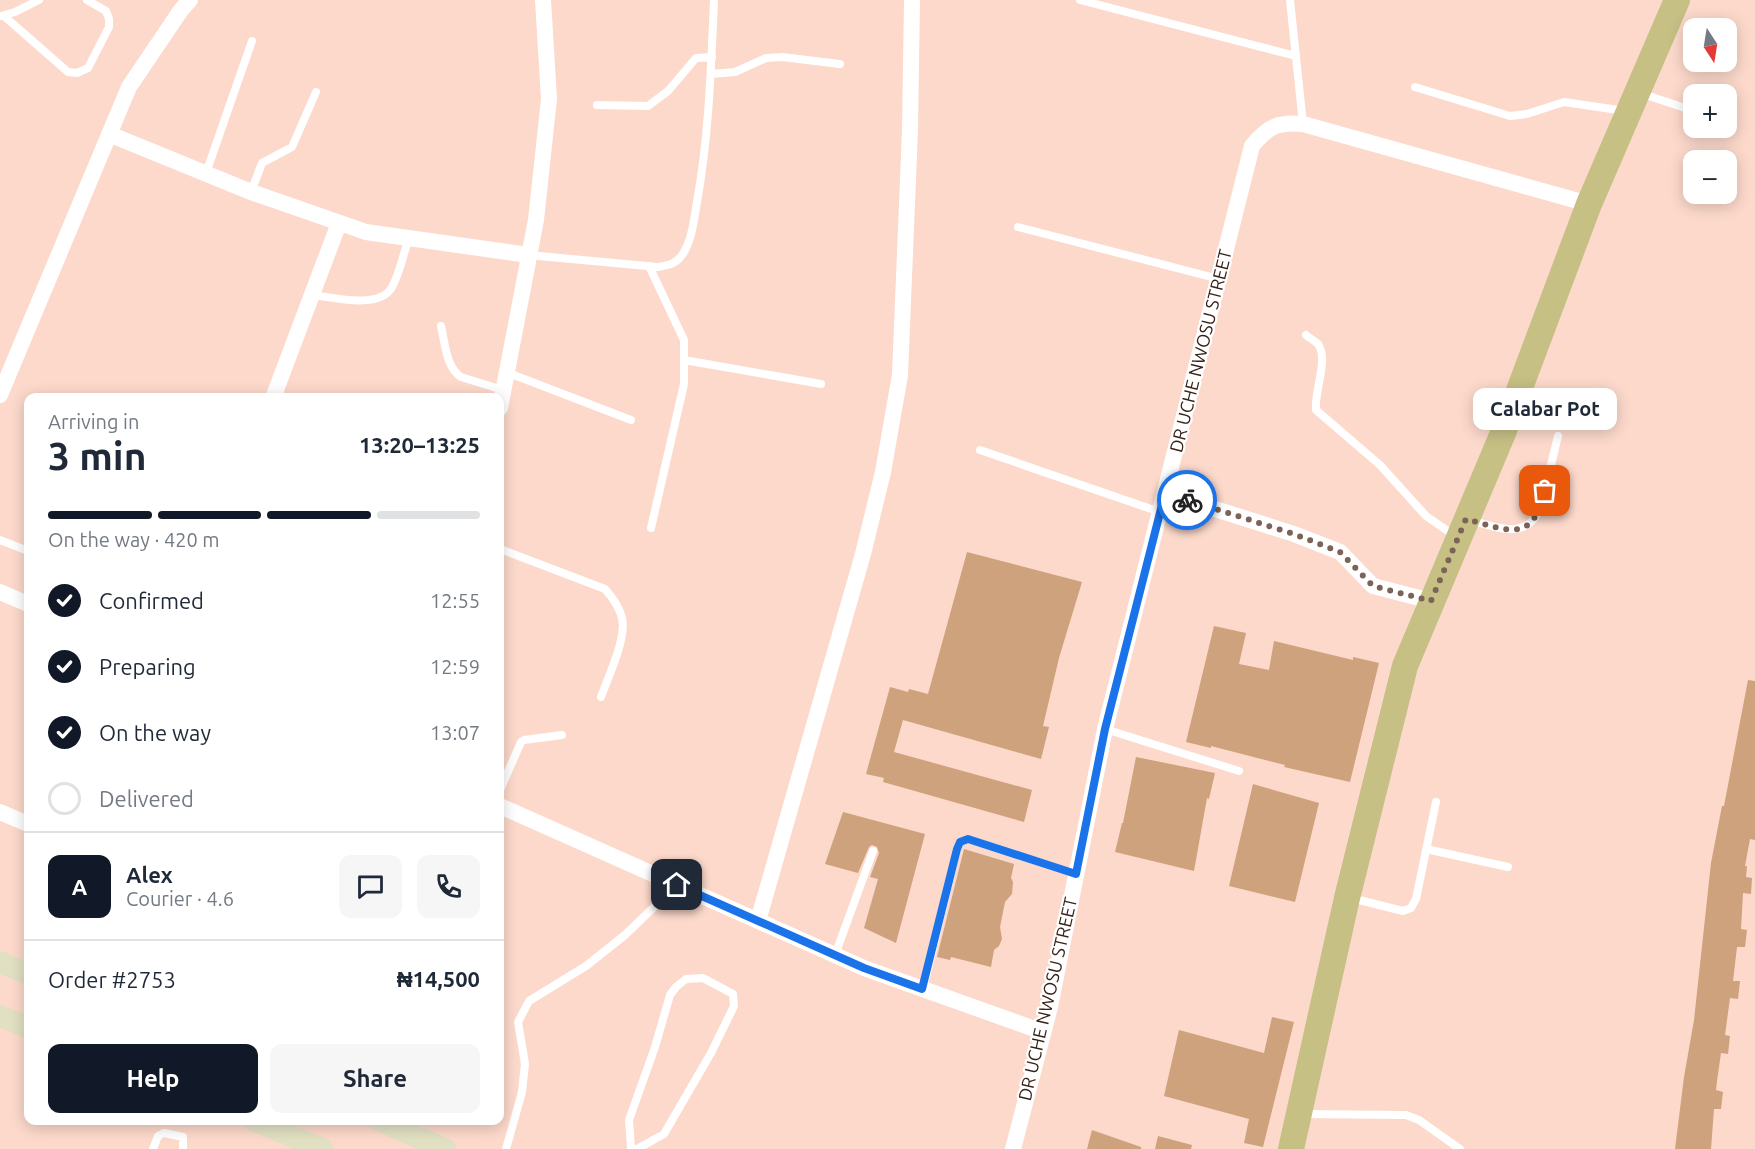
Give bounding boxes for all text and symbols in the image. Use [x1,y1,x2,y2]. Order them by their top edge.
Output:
north arrow [1683,18,1737,72]
map controls [1683,18,1737,204]
button: + [1683,84,1737,138]
button: − [1683,150,1737,204]
street label: DR UCHE NWOSU STREET [1165,247,1235,454]
callout: Calabar Pot [1473,389,1617,431]
text: Calabar Pot [1490,397,1600,420]
text: Arriving in [48,410,139,433]
text: 13:20–13:25 [359,432,480,457]
text: 3 min [48,434,147,477]
pin [1519,465,1570,516]
courier [1157,470,1217,530]
icon: bag [1528,474,1561,507]
icon: bike [1171,484,1204,517]
text: On the way · 420 m [48,528,220,551]
icon: check [48,584,81,617]
text: Confirmed [99,588,204,613]
text: 12:55 [430,589,480,612]
icon: check [48,650,81,683]
text: Preparing [99,654,196,679]
text: 12:59 [430,655,480,678]
icon: check [48,716,81,749]
text: On the way [99,720,211,745]
text: 13:07 [430,721,480,744]
text: Delivered [99,786,194,811]
button: chat [339,855,402,918]
button: phone [417,855,480,918]
pin [651,859,702,910]
text: Alex [126,862,173,887]
icon: home [660,868,693,901]
text: A [72,874,87,899]
text: Courier · 4.6 [126,887,234,910]
street label: DR UCHE NWOSU STREET [1014,895,1080,1102]
text: ₦14,500 [397,966,480,991]
text: Order #2753 [48,967,176,992]
button: Help [48,1044,258,1113]
button: Share [270,1044,480,1113]

